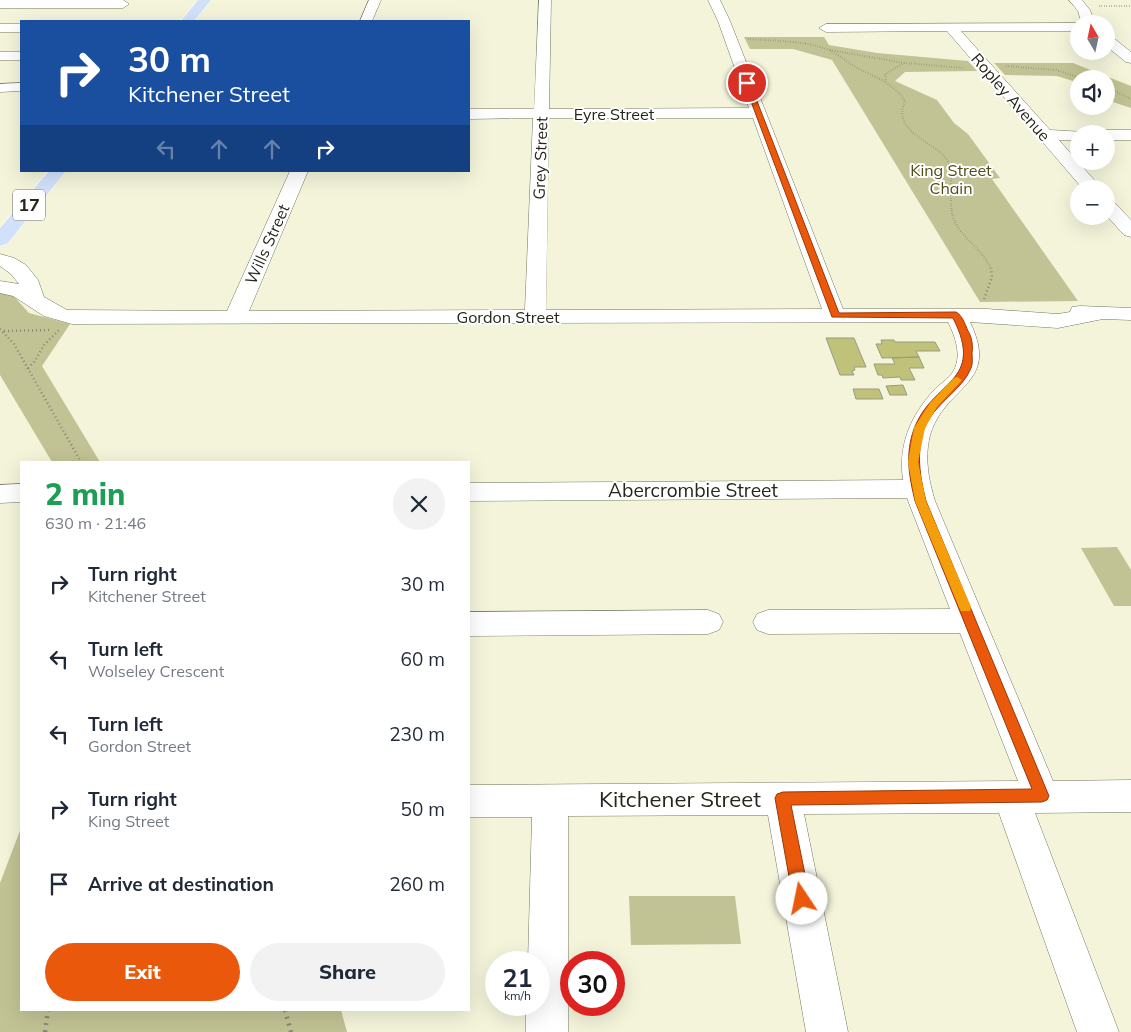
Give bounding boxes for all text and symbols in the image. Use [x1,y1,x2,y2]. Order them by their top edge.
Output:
north arrow [1070,15,1115,60]
map controls [1070,15,1115,225]
text: 30 m [128,37,211,81]
icon: right [45,40,110,105]
street label: Ropley Avenue [967,49,1055,145]
pin [726,62,768,104]
icon: arrive [733,69,761,97]
button: sound [1070,70,1115,115]
text: Kitchener Street [128,80,290,108]
street label: Eyre Street [574,104,655,124]
street label: Grey Street [529,116,551,200]
button: + [1070,125,1115,170]
icon: left [152,135,180,163]
icon: ahead [205,135,233,163]
icon: ahead [258,135,286,163]
icon: right [311,135,339,163]
park label: King Street Chain [910,160,992,198]
button: − [1070,180,1115,225]
road number: 17 [13,190,45,220]
street label: Wills Street [240,200,294,287]
street label: Gordon Street [456,307,560,327]
text: 2 min [45,475,125,513]
button: close [393,478,445,530]
street label: Abercrombie Street [608,478,778,502]
text: 630 m · 21:46 [45,513,146,533]
text: Turn right [88,562,177,586]
icon: right [45,570,73,598]
text: 30 m [401,572,445,596]
text: Kitchener Street [88,586,206,606]
text: Turn left [88,637,163,661]
icon: left [45,645,73,673]
text: 60 m [401,647,445,671]
text: Wolseley Crescent [88,661,224,681]
text: Turn left [88,712,163,736]
icon: left [45,720,73,748]
text: 230 m [389,722,445,746]
text: Gordon Street [88,736,191,756]
street label: Kitchener Street [599,785,761,813]
text: Turn right [88,787,177,811]
icon: right [45,795,73,823]
text: 50 m [401,797,445,821]
text: King Street [88,811,169,831]
icon: arrive [45,870,73,898]
text: Arrive at destination [88,872,274,896]
text: 260 m [389,872,445,896]
position arrow [775,872,827,924]
button: Exit [45,943,240,1001]
button: Share [250,943,445,1001]
speed limit sign: 30 [560,951,625,1016]
text: 21 [502,962,533,993]
text: km/h [504,988,531,1003]

